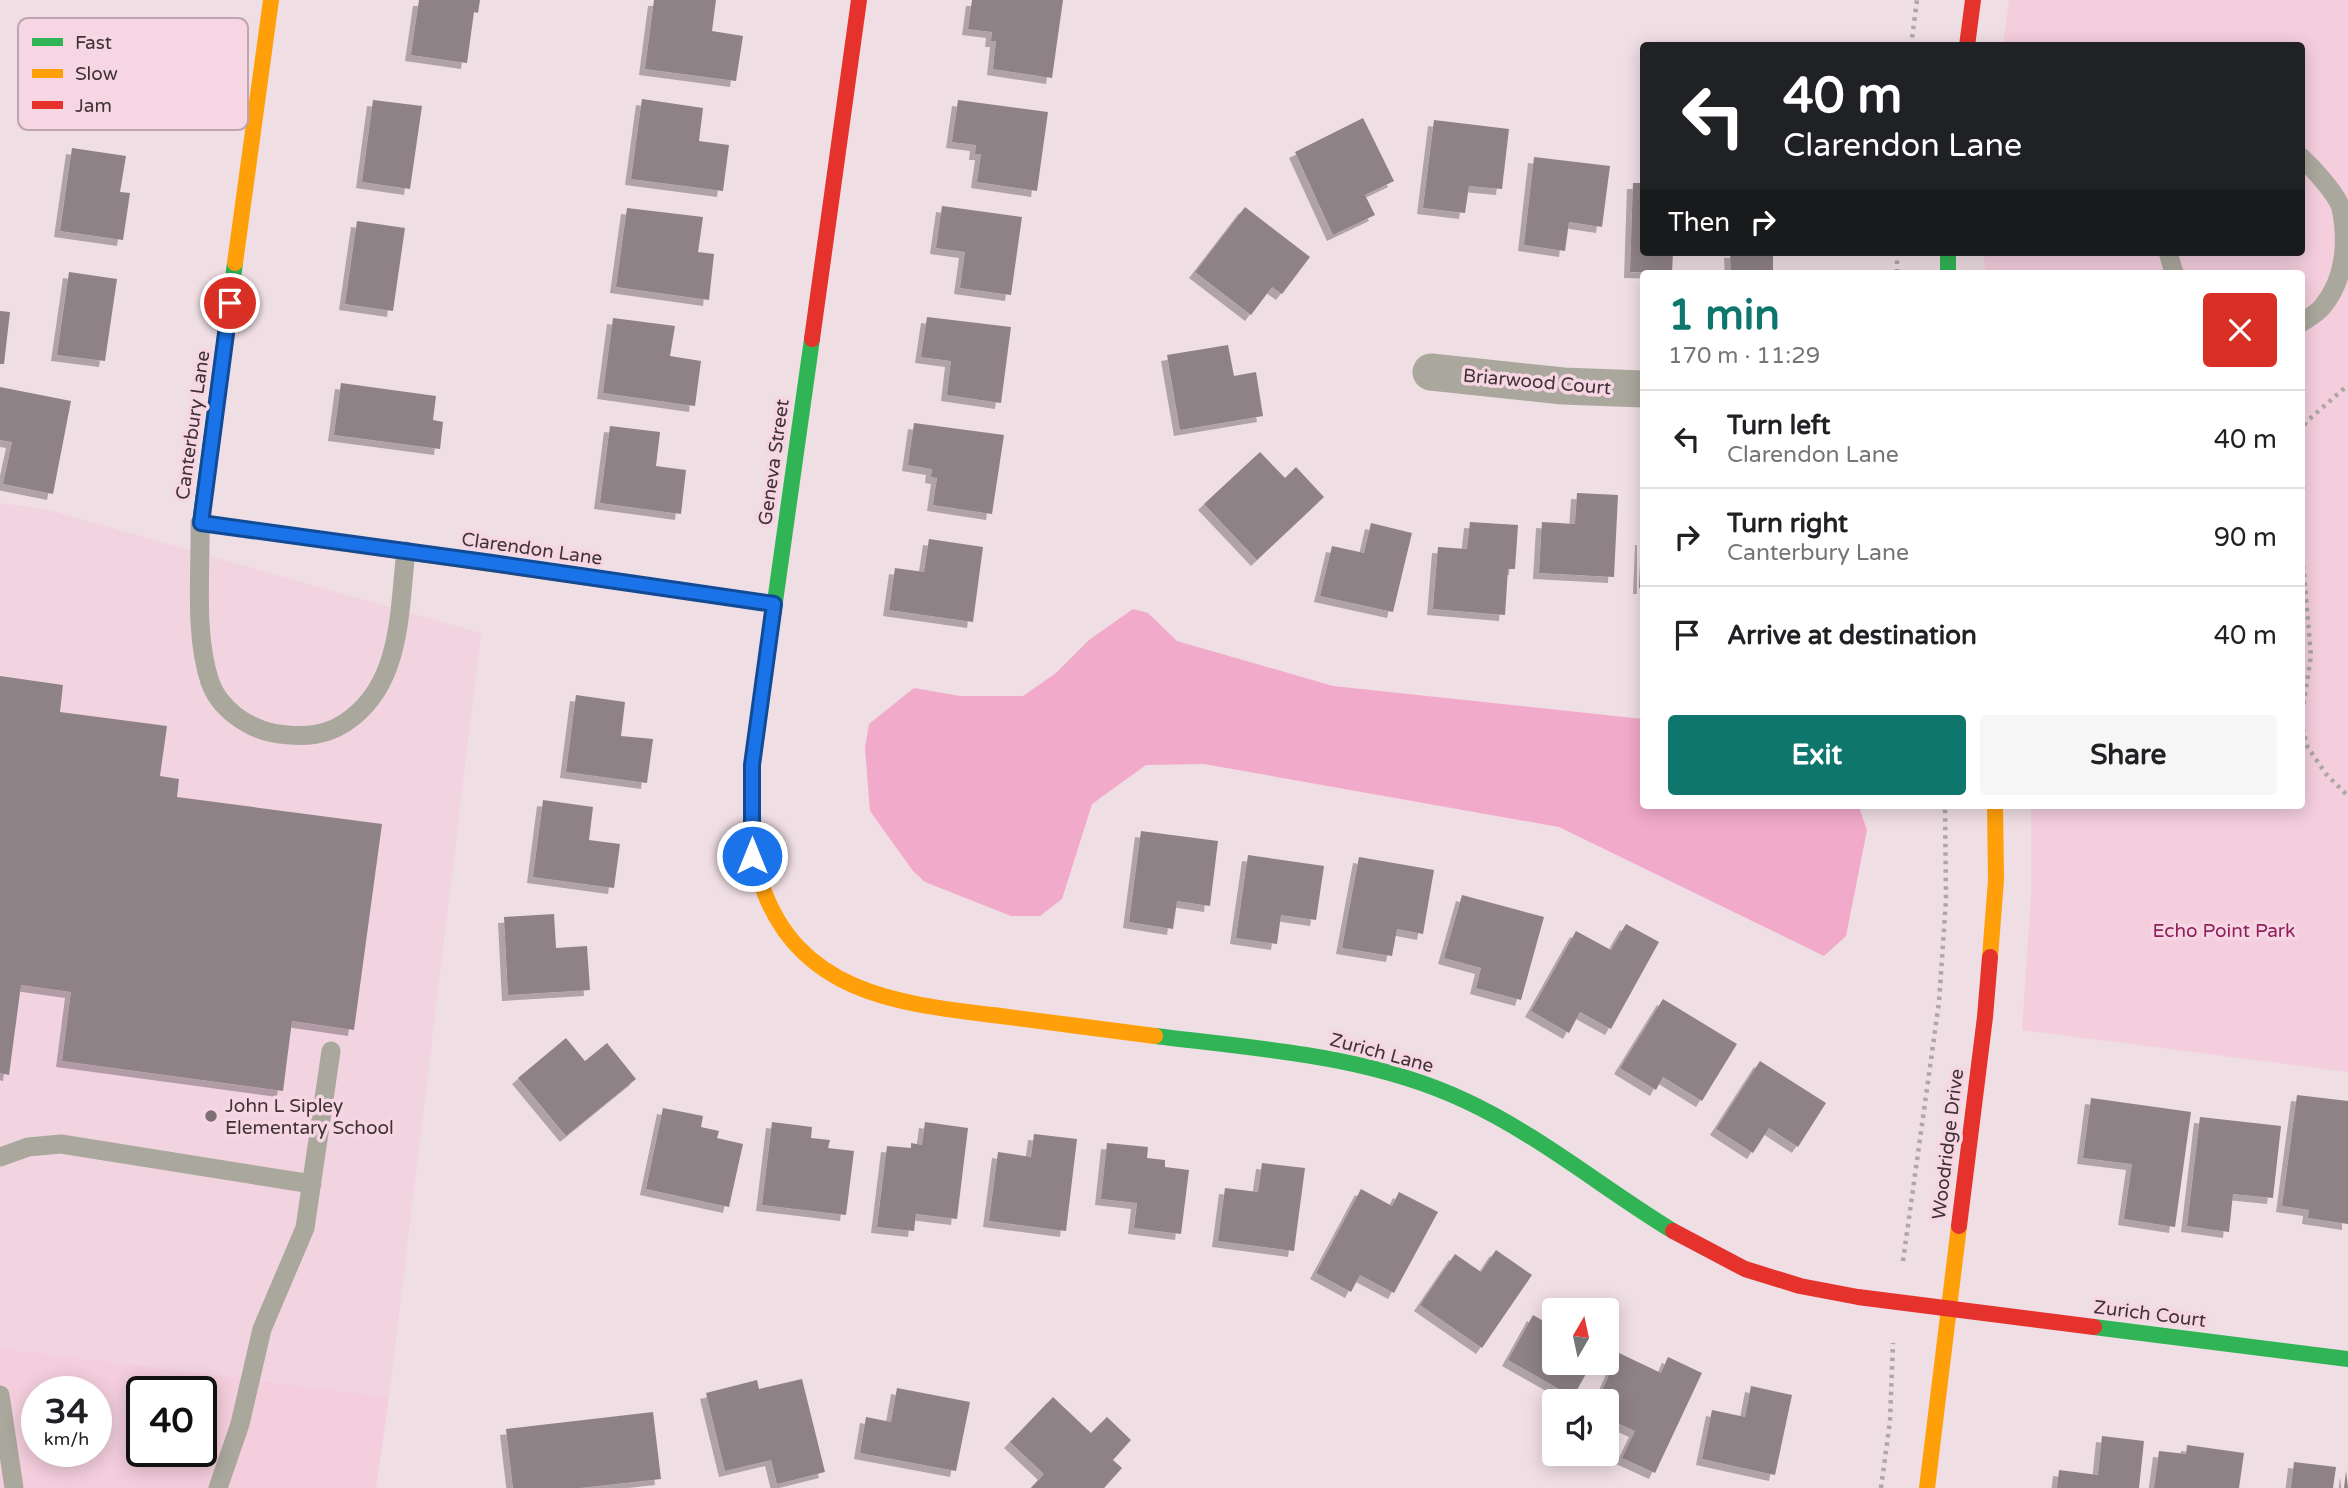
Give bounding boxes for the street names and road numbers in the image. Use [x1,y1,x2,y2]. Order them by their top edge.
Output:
street label: Canterbury Lane [172,349,214,501]
street label: Briarwood Court [1462,365,1612,399]
street label: Geneva Street [754,398,794,527]
street label: Clarendon Lane [460,528,604,570]
street label: Zurich Lane [1328,1029,1436,1077]
street label: Woodridge Drive [1928,1067,1968,1221]
street label: Zurich Court [2093,1296,2207,1332]

